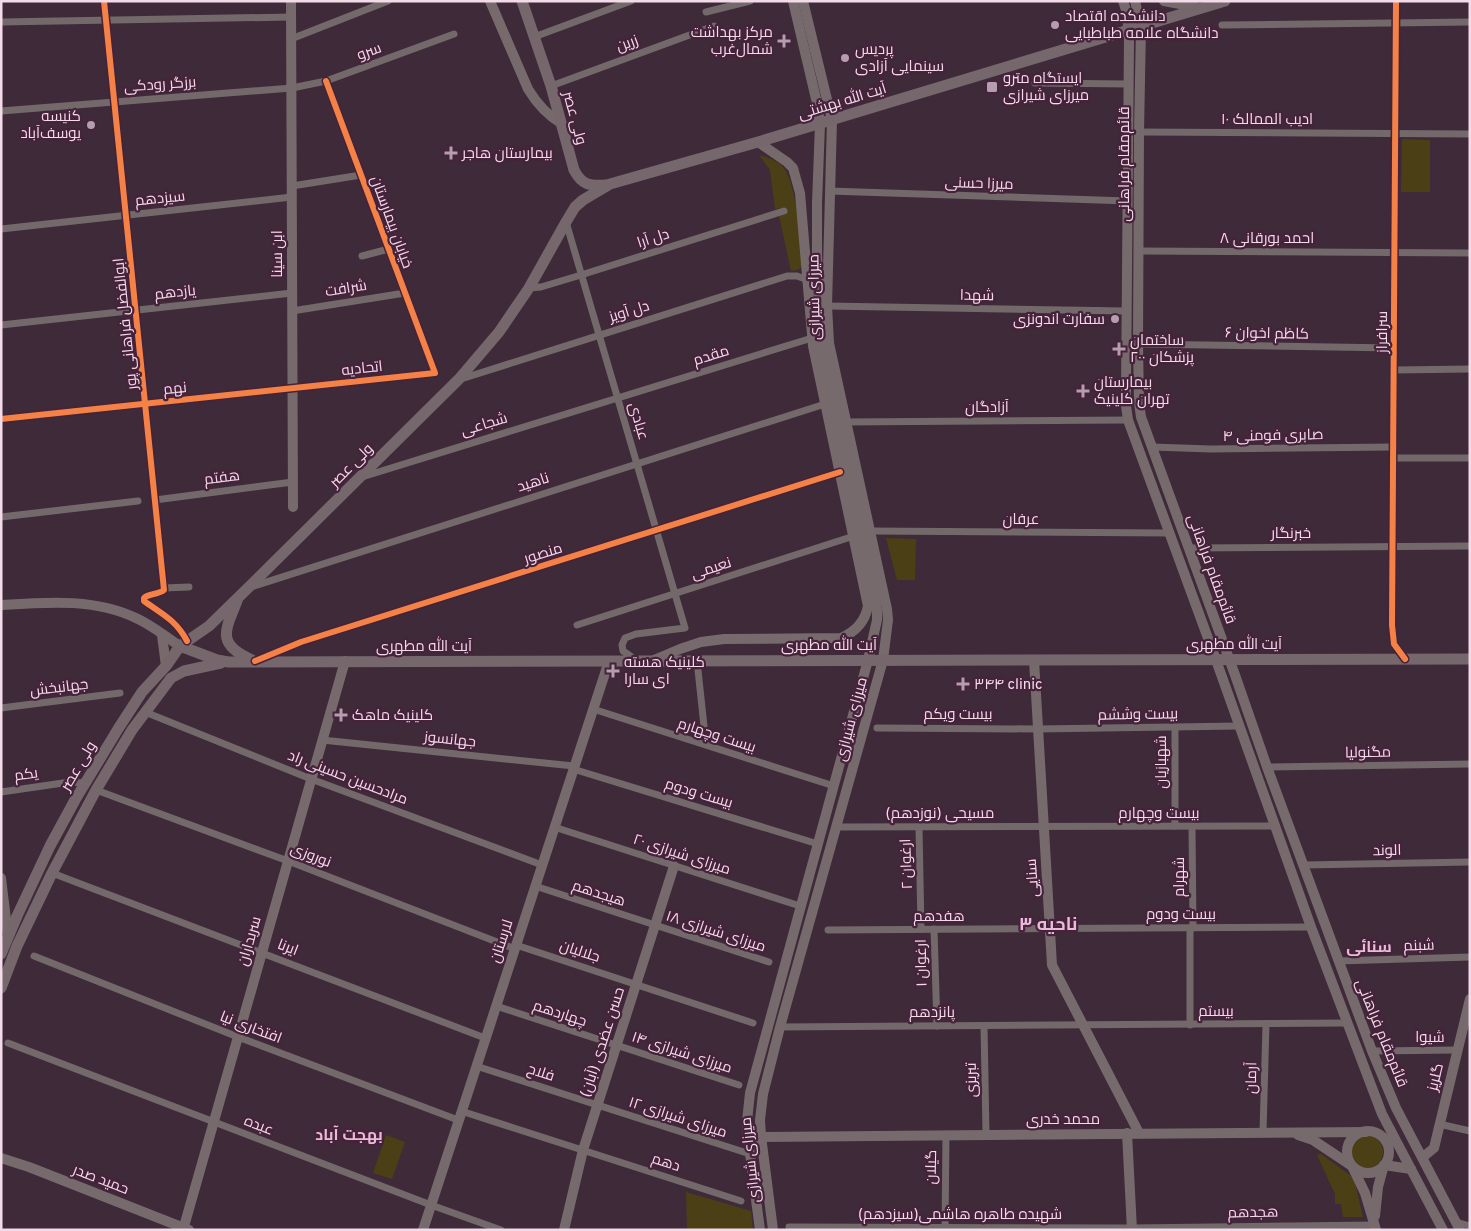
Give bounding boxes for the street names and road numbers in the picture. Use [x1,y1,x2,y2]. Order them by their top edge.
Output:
street label: زرین [614,32,641,57]
street label: سرو [355,39,384,66]
street label: برزگر رودکی [123,73,197,98]
street label: آیت الله بهشتی [795,78,889,125]
street label: ولی عصر [557,89,590,147]
street label: قائم‌مقام فراهانی [1116,106,1135,222]
street label: ادیب الممالک ۱۰ [1221,111,1313,130]
street label: خیابان بیمارستان [365,174,416,271]
street label: میرزا حسنی [944,174,1014,195]
street label: سیزدهم [134,187,186,212]
street label: دل آرا [635,225,672,254]
street label: ابن سینا [269,230,288,278]
street label: احمد بورقانی ۸ [1220,230,1314,249]
street label: میرزای شیرازی [805,254,826,340]
street label: ابوالفضل فراهانی پور [110,257,143,392]
street label: شرافت [324,277,368,302]
street label: یازدهم [154,282,197,305]
street label: شهدا [960,287,994,306]
street label: دل آویز [606,297,652,328]
street label: سرافراز [1374,311,1393,354]
street label: کاظم اخوان ۶ [1225,324,1309,345]
street label: مقدم [691,342,732,371]
street label: اتحادیه [341,358,384,381]
street label: نهم [162,379,188,400]
street label: آزادگان [965,399,1009,418]
street label: عبادی [623,400,652,442]
street label: شجاعی [459,409,510,442]
street label: صابری فومنی ۴ [1222,426,1324,447]
street label: ولی عصر [325,440,378,493]
street label: هفتم [203,467,241,490]
street label: ناهید [515,469,552,498]
street label: عرفان [1003,511,1039,530]
street label: قائم‌مقام فراهانی [1182,512,1239,627]
street label: خبرنگار [1270,525,1311,544]
street label: منصور [521,540,565,570]
street label: نعیمی [689,554,734,585]
street label: آیت الله مطهری [1186,634,1282,655]
street label: آیت الله مطهری [781,635,877,656]
street label: آیت الله مطهری [376,636,472,657]
street label: جهانبخش [29,675,90,702]
street label: میرزای شیرازی [832,675,873,763]
street label: بیست وششم [1098,705,1178,726]
street label: بیست ویکم [923,706,993,725]
street label: بیست وچهارم [675,715,758,758]
street label: جهانسوز [422,728,477,753]
street label: شهبازیان [1153,735,1172,789]
street label: ولی عصر [57,738,102,796]
street label: مگنولیا [1345,744,1391,763]
street label: مرادحسین حسینی راد [285,747,410,810]
street label: یکم [13,764,39,787]
street label: بیست ودوم [662,775,735,814]
street label: مسیحی (نوزدهم) [886,805,994,824]
street label: بیست وچهارم [1118,805,1200,824]
street label: میرزای شیرازی ۲۰ [630,831,733,880]
street label: ارغوان ۲ [897,838,918,890]
street label: نوروزی [287,840,334,873]
street label: الوند [1372,842,1402,861]
street label: شهرام [1171,857,1190,897]
street label: سنایی [1023,858,1044,898]
street label: هیجدهم [569,877,628,912]
street label: بیست ودوم [1146,906,1216,925]
street label: میرزای شیرازی ۱۸ [663,907,768,957]
street label: هفدهم [913,908,965,927]
street label: سربداران [234,914,267,968]
street label: لارستان [486,917,518,966]
street label: ايرنا [274,936,301,961]
street label: شبنم [1403,936,1435,957]
street label: جلالیان [557,937,602,968]
street label: ارغوان ۱ [913,939,932,987]
street label: قائم‌مقام فراهانی [1350,977,1411,1091]
street label: حسن عضدی (آبان) [577,985,630,1100]
street label: چهاردهم [530,997,589,1032]
street label: بیستم [1198,1003,1234,1022]
street label: پانزدهم [909,1004,955,1023]
street label: افتخاری نیا [217,1008,284,1049]
street label: میرزای شیرازی ۱۴ [629,1028,734,1079]
street label: شیوا [1415,1029,1445,1048]
street label: فلاح [524,1060,557,1087]
street label: تبریزی [963,1062,982,1098]
street label: آرمان [1243,1062,1262,1094]
street label: گلریز [1424,1062,1449,1094]
street label: میرزای شیرازی ۱۲ [626,1094,729,1143]
street label: محمد خدری [1026,1111,1100,1130]
street label: عبده [241,1112,276,1141]
street label: میرزای شیرازی [738,1116,765,1204]
street label: دهم [649,1150,682,1177]
street label: گیلان [923,1150,942,1184]
street label: حمید صدر [69,1161,131,1200]
street label: هجدهم [1227,1204,1279,1223]
street label: شهیده طاهره هاشمی(سیزدهم) [858,1206,1062,1225]

